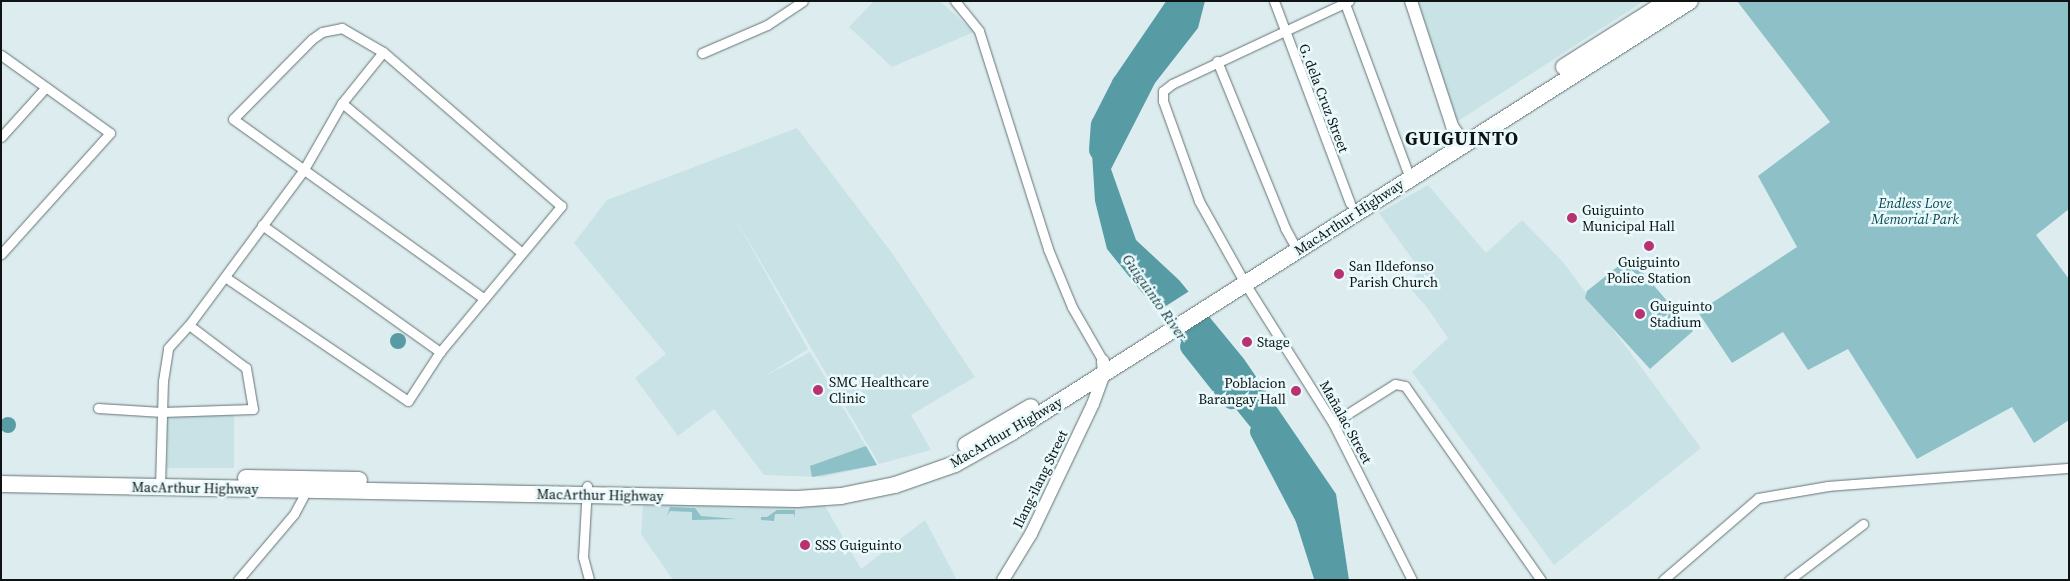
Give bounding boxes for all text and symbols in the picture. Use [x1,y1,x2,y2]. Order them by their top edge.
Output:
street label: G. dela Cruz Street [1296,41,1352,155]
district label: GUIGUINTO [1404,128,1520,150]
street label: MacArthur Highway [1291,175,1407,259]
park label: Endless Love Memorial Park [1871,195,1959,228]
place label: Guiguinto Municipal Hall [1582,202,1675,234]
marker: Guiguinto Municipal Hall [1566,212,1578,224]
marker: Guiguinto Police Station [1643,240,1655,252]
water label: Guiguinto River [1119,251,1191,343]
place label: Guiguinto Police Station [1607,254,1691,286]
place label: San Ildefonso Parish Church [1349,258,1438,290]
marker: San Ildefonso Parish Church [1333,268,1345,280]
place label: Guiguinto Stadium [1650,298,1712,331]
marker: Guiguinto Stadium [1634,308,1646,320]
place label: Stage [1257,334,1290,350]
marker: Stage [1241,336,1253,348]
place label: SMC Healthcare Clinic [829,374,929,407]
place label: Poblacion Barangay Hall [1198,375,1286,408]
street label: Mañalac Street [1316,377,1376,467]
marker: SMC Healthcare Clinic [811,383,825,397]
marker: Poblacion Barangay Hall [1290,385,1302,397]
street label: MacArthur Highway [947,393,1065,471]
street label: Ilang-ilang Street [1009,427,1071,531]
street label: MacArthur Highway [131,478,259,498]
street label: MacArthur Highway [536,485,664,505]
place label: SSS Guiguinto [815,537,902,553]
marker: SSS Guiguinto [799,539,811,551]

